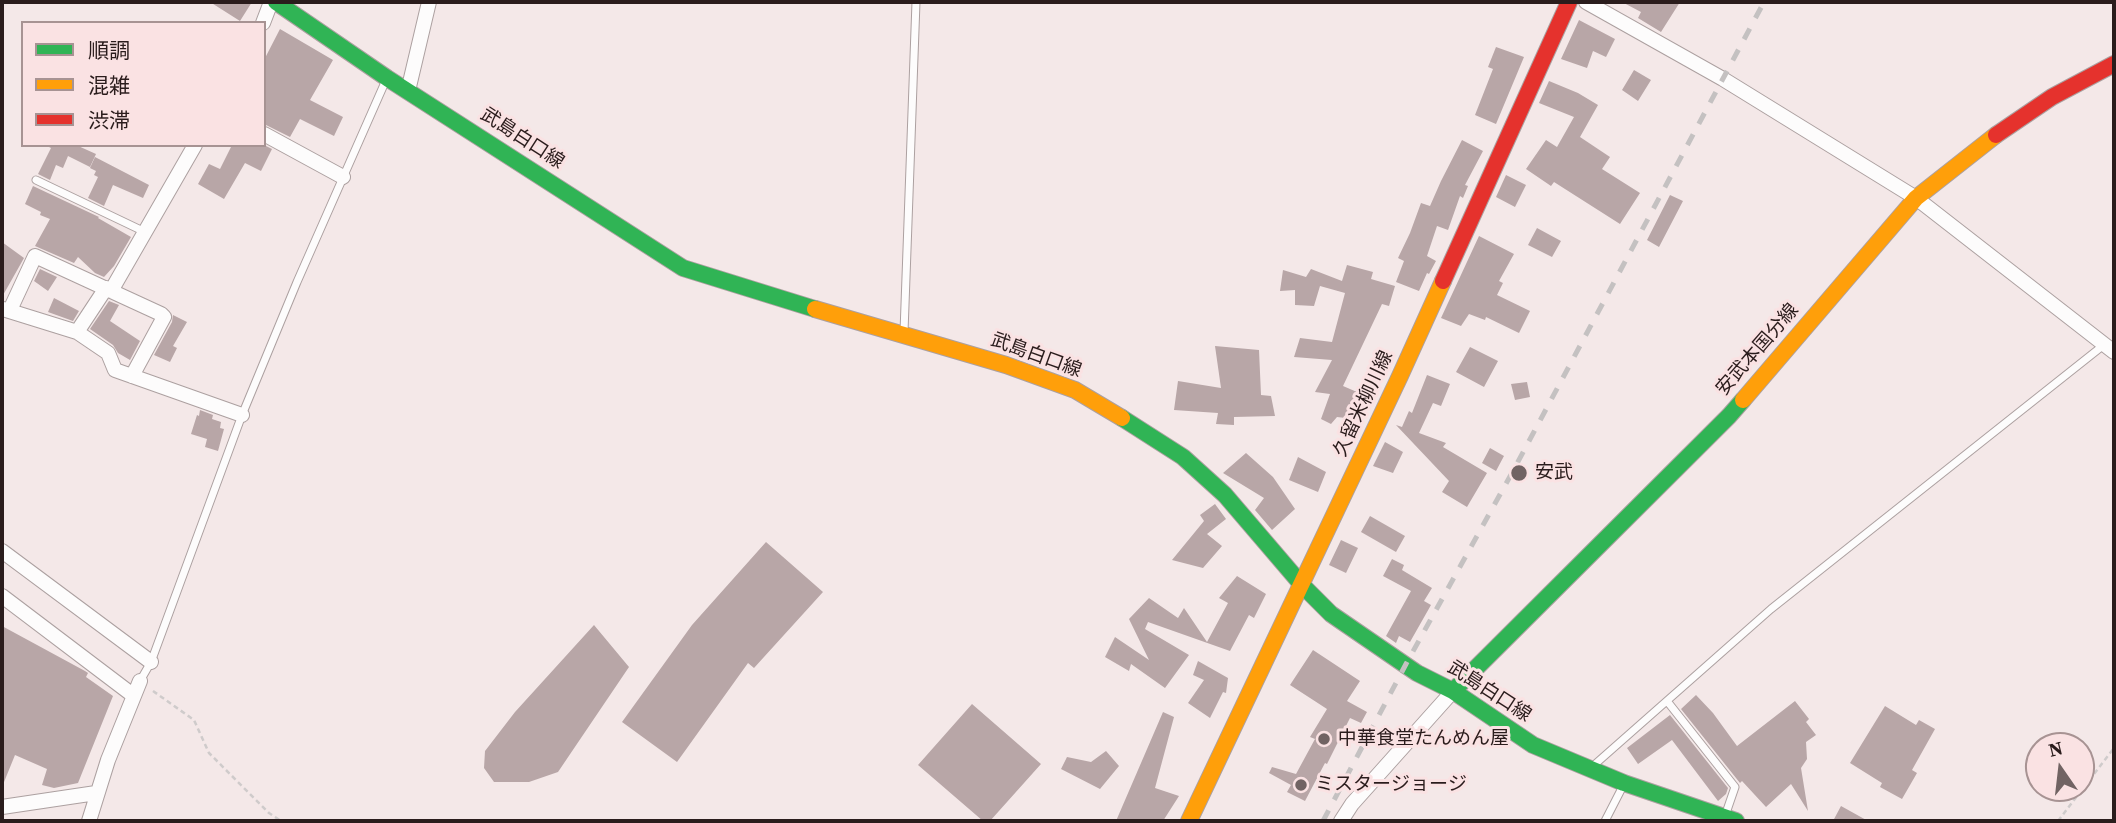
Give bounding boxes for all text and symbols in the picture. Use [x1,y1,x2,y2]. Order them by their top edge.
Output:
legend [21,21,266,147]
text: 順調 [88,36,130,65]
text: 混雑 [88,71,130,100]
street label: 武島白口線 [476,104,568,174]
text: 渋滞 [88,106,130,135]
street label: 安武本国分線 [1712,300,1804,400]
street label: 武島白口線 [987,329,1085,383]
street label: 久留米柳川線 [1330,348,1398,460]
place label: 安武 [1535,462,1573,484]
marker: 安武 [1509,463,1529,483]
street label: 武島白口線 [1443,657,1535,727]
place label: 中華食堂たんめん屋 [1338,728,1509,750]
marker: 中華食堂たんめん屋 [1316,731,1332,747]
north arrow [2025,732,2095,802]
text: N [2046,734,2065,763]
place label: ミスタージョージ [1315,774,1467,796]
marker: ミスタージョージ [1293,777,1309,793]

